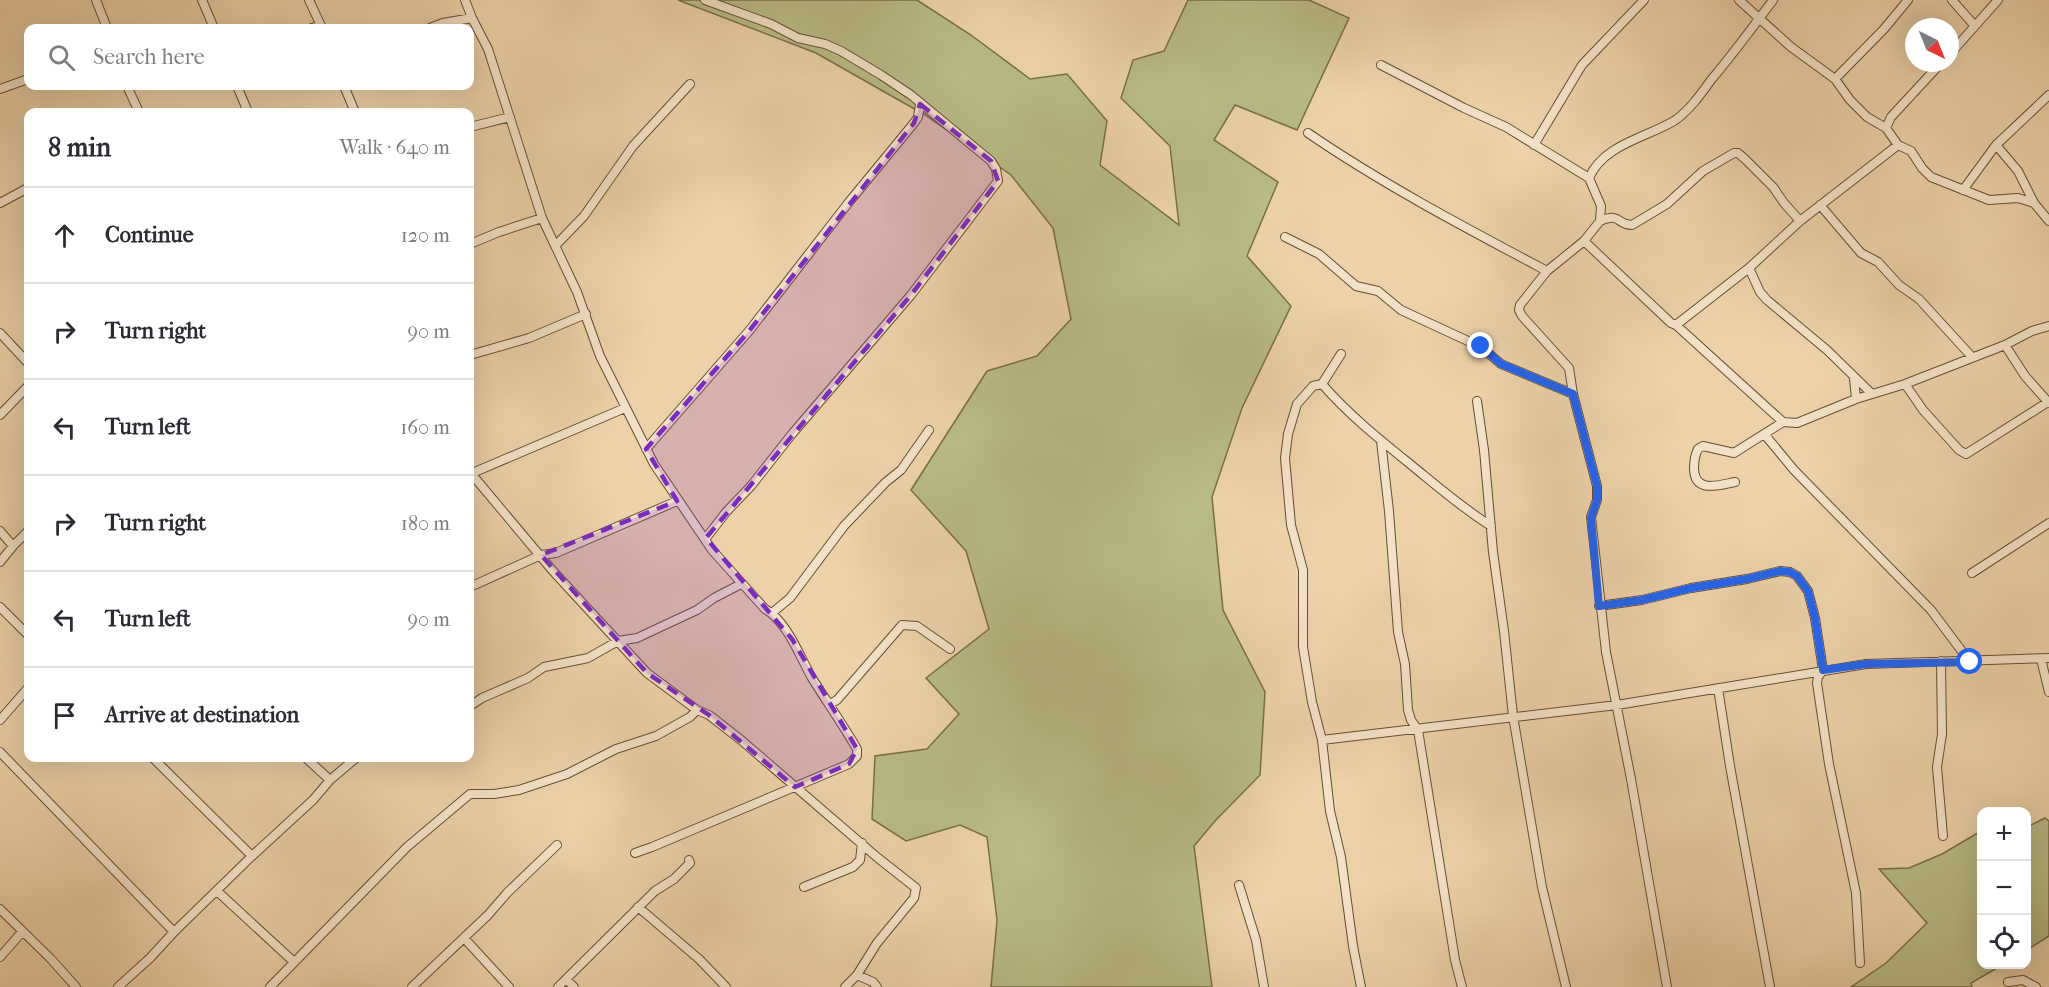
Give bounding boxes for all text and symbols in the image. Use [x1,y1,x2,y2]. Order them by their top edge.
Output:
north arrow [1905,18,1959,72]
search box [24,24,474,90]
icon: search [45,41,78,74]
text: Search here [93,44,205,70]
text: 8 min [48,132,111,163]
text: Walk · 640 m [340,136,450,159]
icon: ahead [48,219,81,252]
text: Continue [105,222,194,248]
text: 120 m [401,224,450,247]
icon: right [48,315,81,348]
text: Turn right [105,318,206,344]
text: 90 m [408,320,450,343]
route end [1467,332,1493,358]
icon: left [48,411,81,444]
text: Turn left [105,414,191,440]
text: 160 m [400,416,450,439]
icon: right [48,507,81,540]
text: Turn right [105,510,206,536]
text: 180 m [401,512,450,535]
icon: left [48,603,81,636]
text: Turn left [105,606,191,632]
text: 90 m [408,608,450,631]
route start [1956,648,1982,674]
icon: arrive [48,699,81,732]
text: Arrive at destination [105,702,299,728]
map controls [1977,807,2031,969]
button: + [1977,807,2031,861]
button: − [1977,861,2031,915]
button: locate [1977,915,2031,969]

